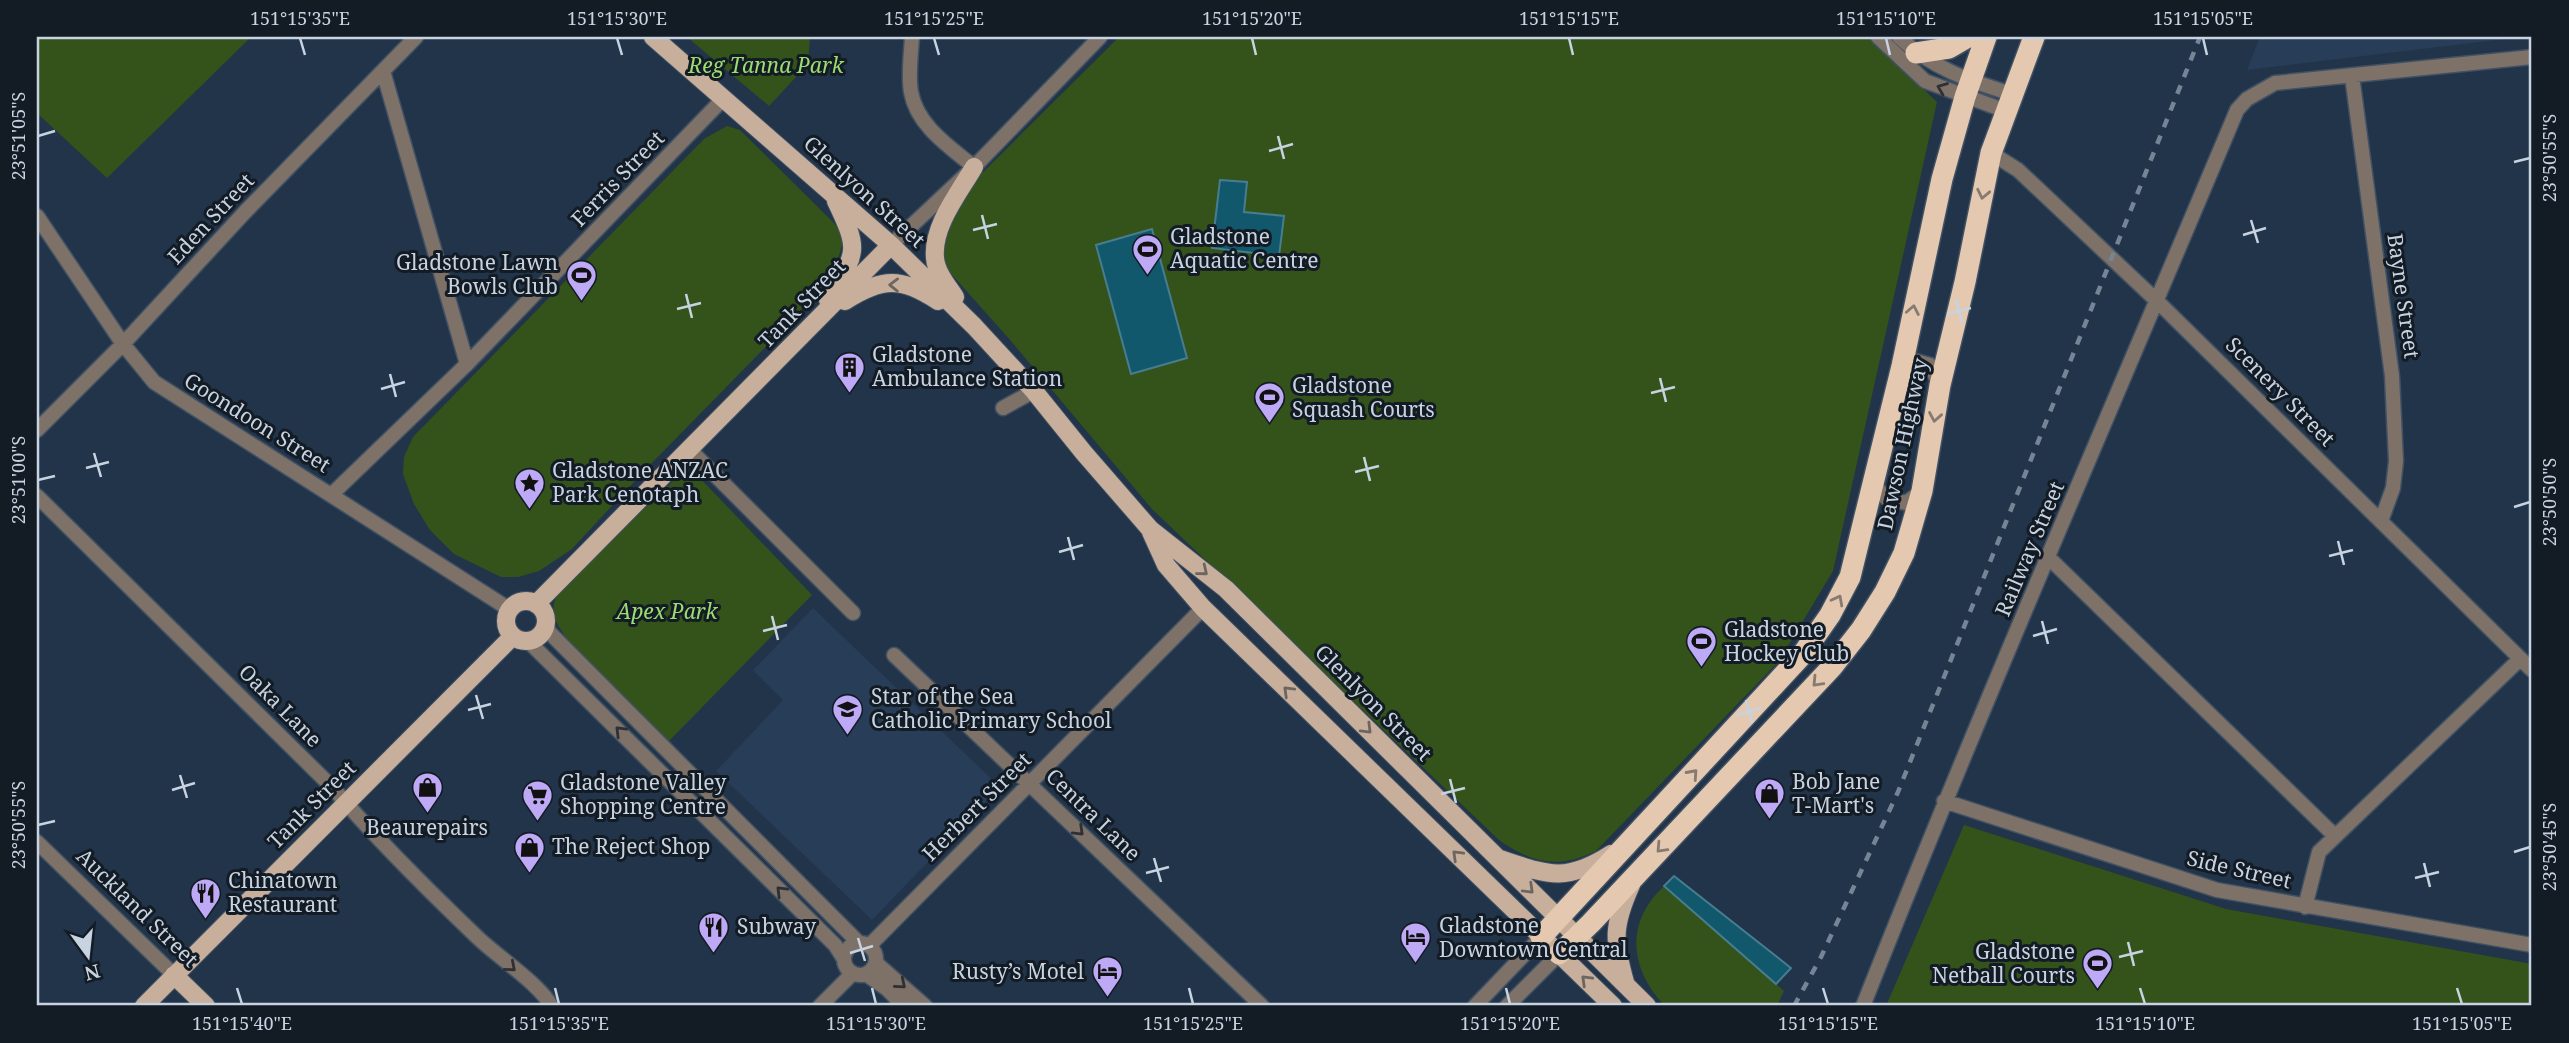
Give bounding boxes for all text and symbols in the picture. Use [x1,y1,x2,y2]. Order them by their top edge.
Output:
text: 151°15'35"E [250,6,350,30]
text: 151°15'30"E [567,6,667,30]
text: 151°15'25"E [884,6,984,30]
text: 151°15'20"E [1202,6,1302,30]
text: 151°15'15"E [1519,6,1619,30]
text: 151°15'10"E [1836,6,1936,30]
text: 151°15'05"E [2153,6,2253,30]
park label: Reg Tanna Park [687,51,845,79]
one-way arrow [1936,82,1949,96]
text: 23°51'05"S [6,92,30,180]
text: 23°50'55"S [2537,114,2561,202]
street label: Ferris Street [565,124,670,232]
street label: Glenlyon Street [798,129,931,253]
street label: Eden Street [161,167,260,270]
one-way arrow [1976,188,1991,200]
place label: Gladstone Aquatic Centre [1170,222,1319,274]
sports icon: Gladstone Aquatic Centre [1130,232,1164,276]
street label: Bayne Street [2381,232,2427,360]
place label: Gladstone Lawn Bowls Club [396,248,558,300]
street label: Tank Street [752,253,851,354]
sports icon: Gladstone Lawn Bowls Club [564,258,598,302]
one-way arrow [888,277,899,293]
one-way arrow [1905,304,1920,316]
street label: Scenery Street [2220,331,2341,452]
place label: Gladstone Ambulance Station [872,340,1062,392]
building icon: Gladstone Ambulance Station [832,350,866,394]
street label: Dawson Highway [1870,355,1934,532]
street label: Goondoon Street [179,366,336,478]
place label: Gladstone Squash Courts [1292,371,1435,423]
sports icon: Gladstone Squash Courts [1252,381,1286,425]
one-way arrow [1928,411,1943,423]
text: 23°51'00"S [6,436,30,524]
place label: Gladstone ANZAC Park Cenotaph [552,456,728,508]
text: 23°50'50"S [2537,458,2561,546]
place icon: Gladstone ANZAC Park Cenotaph [512,466,546,510]
street label: Railway Street [1988,477,2070,620]
one-way arrow [1196,563,1208,576]
one-way arrow [1830,595,1843,608]
park label: Apex Park [614,597,719,625]
place label: Gladstone Hockey Club [1724,615,1849,667]
sports icon: Gladstone Hockey Club [1684,625,1718,669]
street label: Glenlyon Street [1309,638,1438,767]
street label: Oaka Lane [233,658,328,753]
one-way arrow [1812,674,1825,687]
place label: Star of the Sea Catholic Primary School [871,682,1112,734]
one-way arrow [1283,687,1296,700]
school or university icon: Star of the Sea Catholic Primary School [831,692,865,736]
one-way arrow [1358,721,1371,734]
one-way arrow [615,726,628,739]
street label: Herbert Street [916,746,1037,867]
street label: Tank Street [261,754,361,854]
street label: Centra Lane [1040,762,1147,867]
place label: Bob Jane T-Mart's [1792,767,1880,819]
place label: Gladstone Valley Shopping Centre [560,768,726,820]
one-way arrow [1684,769,1697,782]
shop icon: Beaurepairs [410,771,444,815]
shop icon: Bob Jane T-Mart's [1752,777,1786,821]
supermarket icon: Gladstone Valley Shopping Centre [520,778,554,822]
text: 23°50'55"S [6,781,30,869]
text: 23°50'45"S [2537,803,2561,891]
place label: Beaurepairs [366,813,488,841]
one-way arrow [1070,822,1083,835]
shop icon: The Reject Shop [512,830,546,874]
place label: The Reject Shop [552,832,710,860]
one-way arrow [1657,840,1669,853]
street label: Auckland Street [71,842,205,973]
street label: Side Street [2184,843,2294,895]
one-way arrow [1452,851,1465,864]
place label: Chinatown Restaurant [228,866,337,918]
restaurant icon: Chinatown Restaurant [188,876,222,920]
one-way arrow [1520,881,1533,894]
one-way arrow [776,887,789,900]
restaurant icon: Subway [697,910,731,954]
place label: Gladstone Downtown Central [1439,911,1628,963]
place label: Subway [737,912,816,940]
north arrow [52,920,122,990]
hotel icon: Gladstone Downtown Central [1399,921,1433,965]
place label: Gladstone Netball Courts [1932,937,2075,989]
sports icon: Gladstone Netball Courts [2081,947,2115,991]
hotel icon: Rusty’s Motel [1090,955,1124,999]
place label: Rusty’s Motel [952,957,1084,985]
text: N [82,958,103,987]
one-way arrow [503,959,516,971]
one-way arrow [1581,975,1594,988]
one-way arrow [893,976,906,988]
text: 151°15'40"E [192,1011,292,1035]
text: 151°15'35"E [509,1011,609,1035]
text: 151°15'30"E [826,1011,926,1035]
text: 151°15'25"E [1143,1011,1243,1035]
text: 151°15'20"E [1460,1011,1560,1035]
text: 151°15'15"E [1778,1011,1878,1035]
text: 151°15'10"E [2095,1011,2195,1035]
text: 151°15'05"E [2412,1011,2512,1035]

